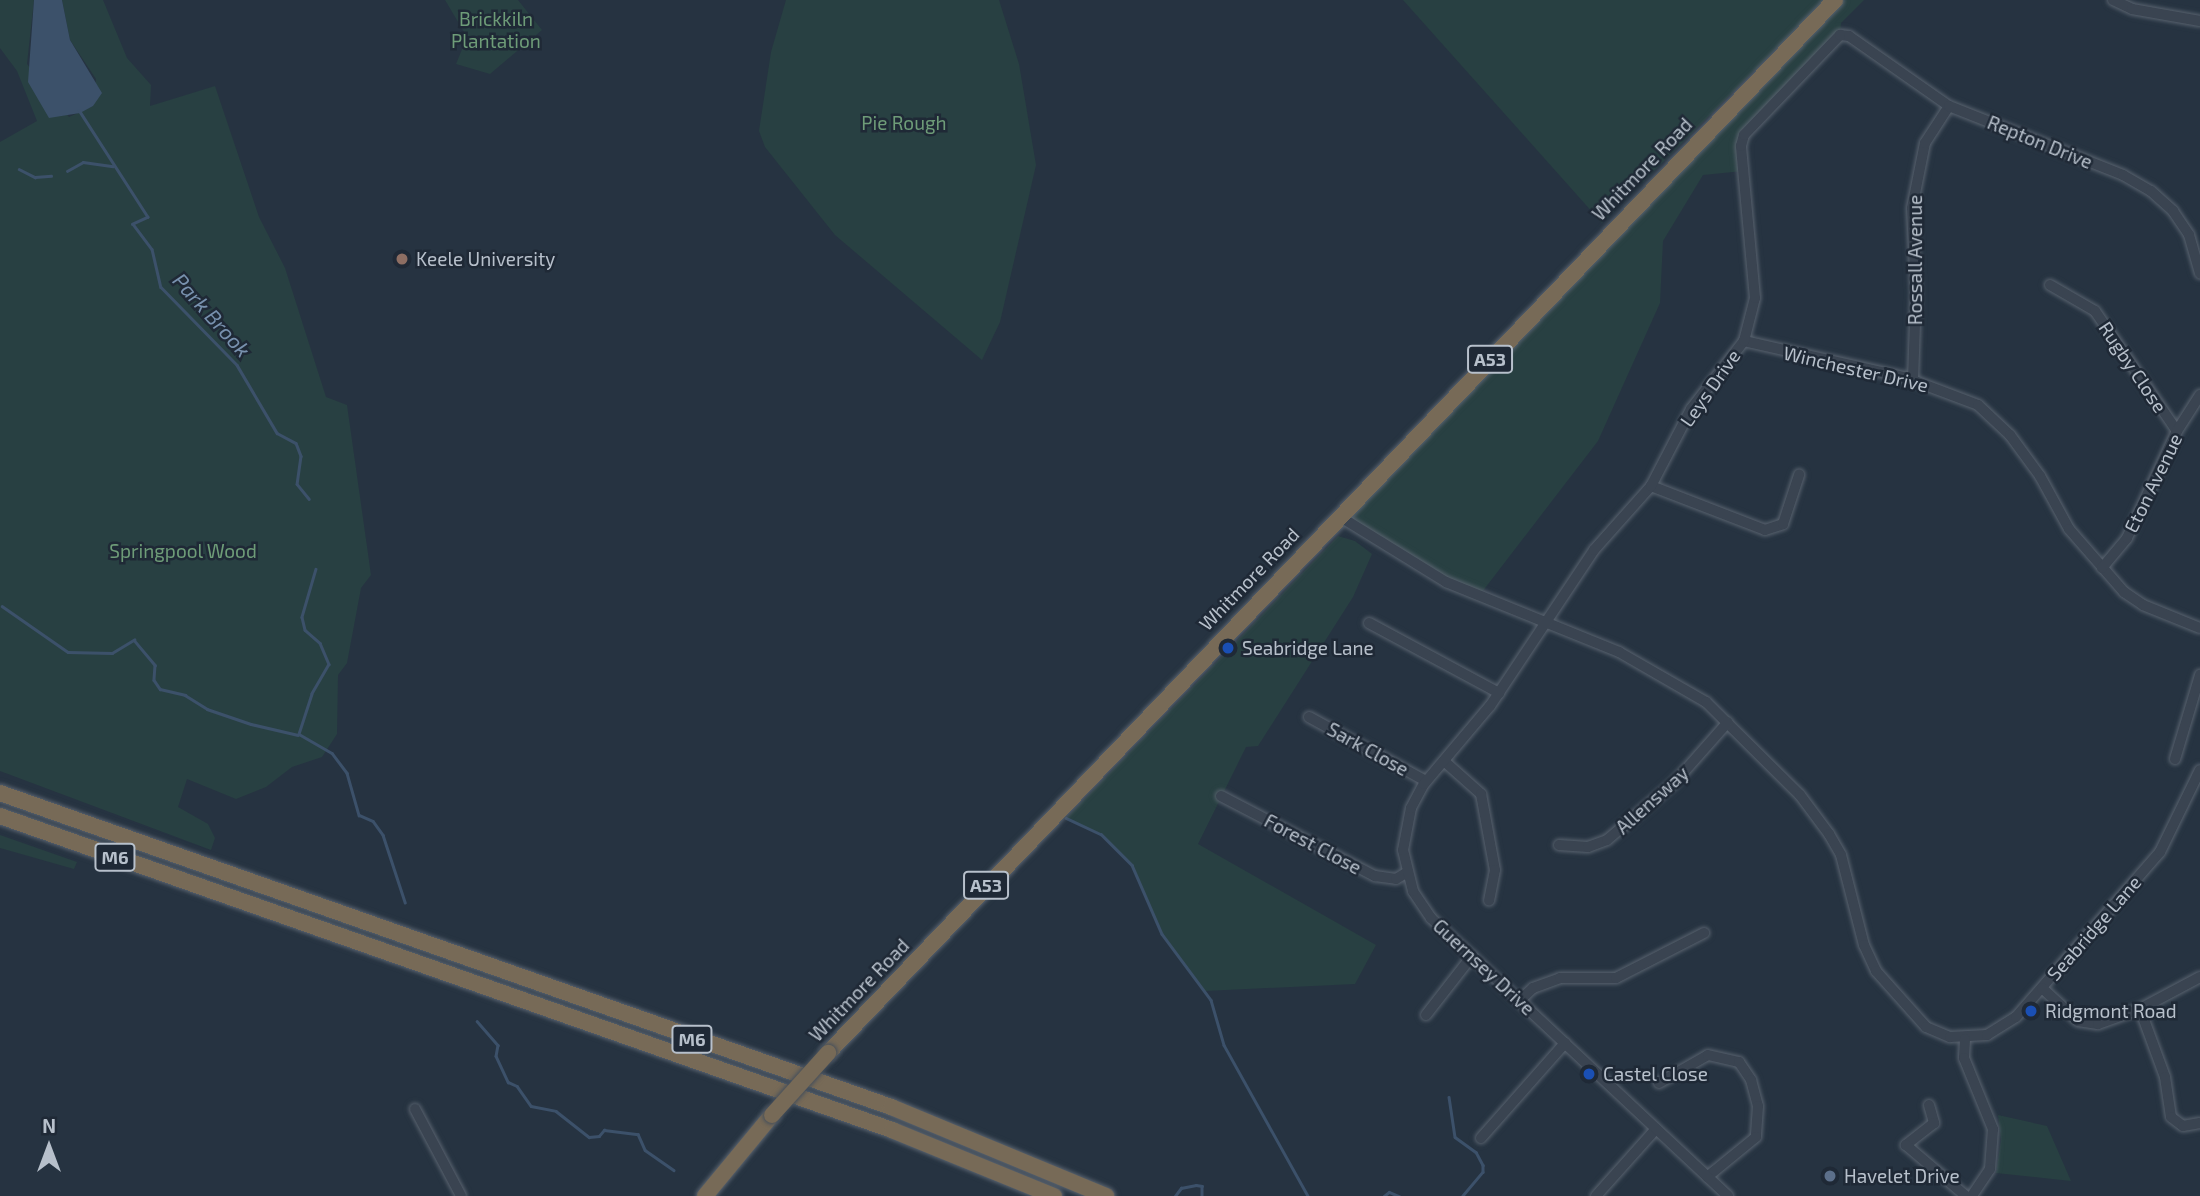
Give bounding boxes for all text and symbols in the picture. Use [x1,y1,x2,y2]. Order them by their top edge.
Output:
park label: Brickkiln Plantation [451,8,541,52]
street label: Repton Drive [1984,111,2096,173]
park label: Pie Rough [861,112,947,134]
street label: Whitmore Road [1587,113,1697,225]
street label: Rossall Avenue [1904,194,1926,326]
place label: Keele University [416,248,555,270]
marker: Keele University [394,251,410,267]
water label: Park Brook [168,268,256,362]
street label: Rugby Close [2094,317,2172,417]
street label: Winchester Drive [1781,341,1931,397]
road number: A53 [1466,344,1514,374]
street label: Leys Drive [1675,345,1745,431]
street label: Eton Avenue [2119,430,2187,536]
street label: Whitmore Road [1194,523,1304,635]
park label: Springpool Wood [109,540,257,562]
place label: Seabridge Lane [1242,637,1374,659]
marker: Seabridge Lane [1220,640,1236,656]
street label: Sark Close [1323,717,1413,781]
street label: Allensway [1611,761,1693,839]
street label: Forest Close [1261,809,1365,879]
road number: M6 [94,842,136,872]
road number: A53 [962,870,1010,900]
street label: Seabridge Lane [2042,871,2146,985]
street label: Guernsey Drive [1428,914,1540,1020]
street label: Whitmore Road [804,934,914,1046]
place label: Ridgmont Road [2045,1000,2177,1022]
marker: Ridgmont Road [2023,1003,2039,1019]
road number: M6 [671,1024,713,1054]
place label: Castel Close [1603,1063,1708,1085]
marker: Castel Close [1581,1066,1597,1082]
north arrow [14,1112,84,1182]
text: N [42,1114,56,1137]
place label: Havelet Drive [1844,1165,1960,1187]
marker: Havelet Drive [1822,1168,1838,1184]

